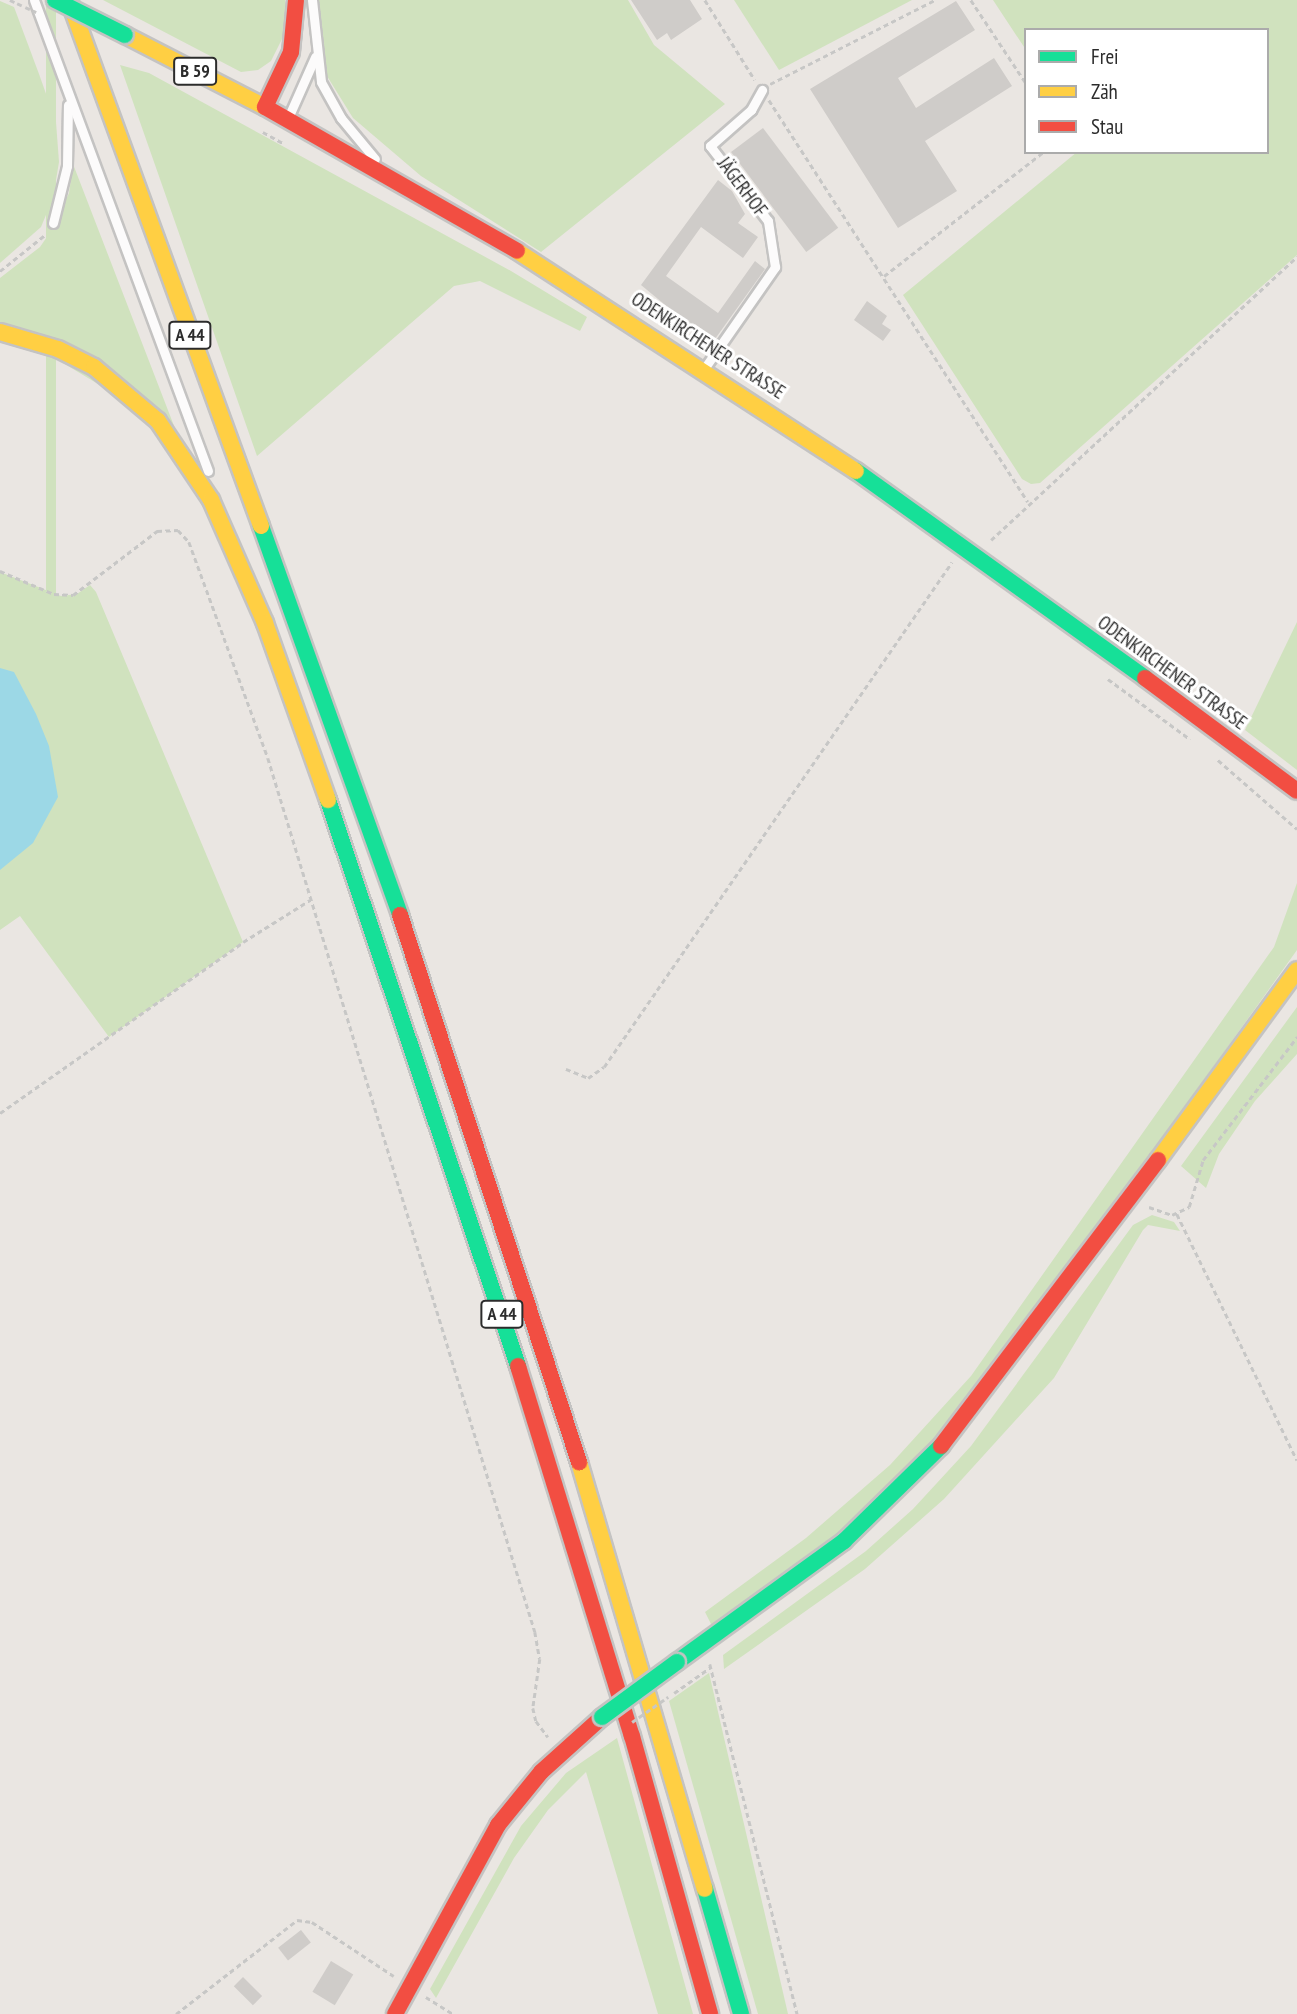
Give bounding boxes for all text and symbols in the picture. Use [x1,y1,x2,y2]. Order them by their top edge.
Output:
legend [1024,28,1269,154]
text: Frei [1091,43,1119,70]
road number: B 59 [172,56,218,86]
text: Zäh [1091,78,1118,105]
text: Stau [1091,113,1123,140]
street label: JÄGERHOF [712,153,772,221]
street label: ODENKIRCHENER STRASSE [627,288,789,404]
road number: A 44 [167,320,213,349]
street label: ODENKIRCHENER STRASSE [1093,611,1251,735]
road number: A 44 [479,1300,525,1329]

